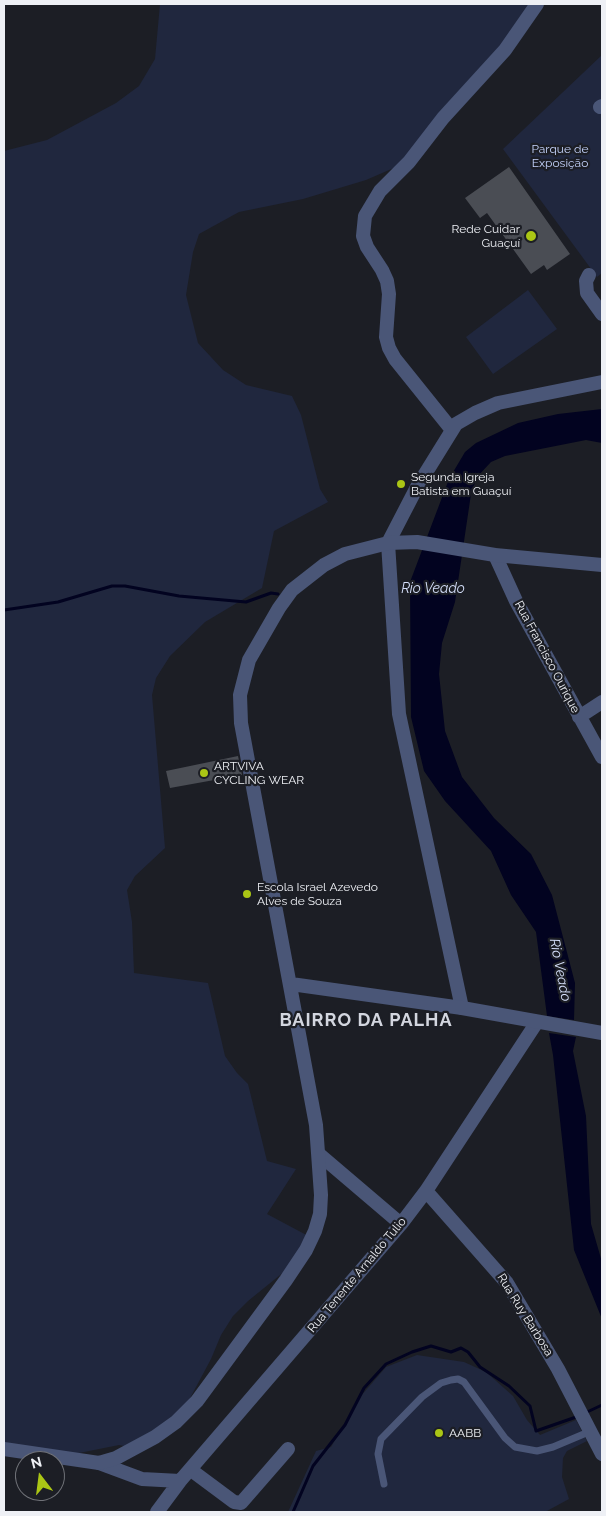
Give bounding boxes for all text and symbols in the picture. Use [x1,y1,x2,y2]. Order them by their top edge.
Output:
park label: Parque de Exposição [531,142,589,170]
place label: Rede Cuidar Guaçuí [452,222,520,250]
marker: Rede Cuidar Guaçuí [524,229,538,243]
place label: Segunda Igreja Batista em Guaçuí [411,470,511,498]
marker: Segunda Igreja Batista em Guaçuí [395,478,407,490]
water label: Rio Veado [401,581,465,597]
street label: Rua Francisco Ourique [511,598,583,716]
place label: ARTVIVA CYCLING WEAR [214,759,304,787]
marker: ARTVIVA CYCLING WEAR [198,767,210,779]
place label: Escola Israel Azevedo Alves de Souza [257,880,378,908]
marker: Escola Israel Azevedo Alves de Souza [241,888,253,900]
water label: Rio Veado [546,937,574,1003]
district label: BAIRRO DA PALHA [278,1010,454,1032]
street label: Rua Tenente Arnaldo Tulio [305,1215,409,1335]
street label: Rua Ruy Barbosa [494,1271,556,1359]
place label: AABB [449,1426,481,1440]
marker: AABB [433,1427,445,1439]
north arrow [15,1451,65,1501]
text: N [29,1453,44,1472]

